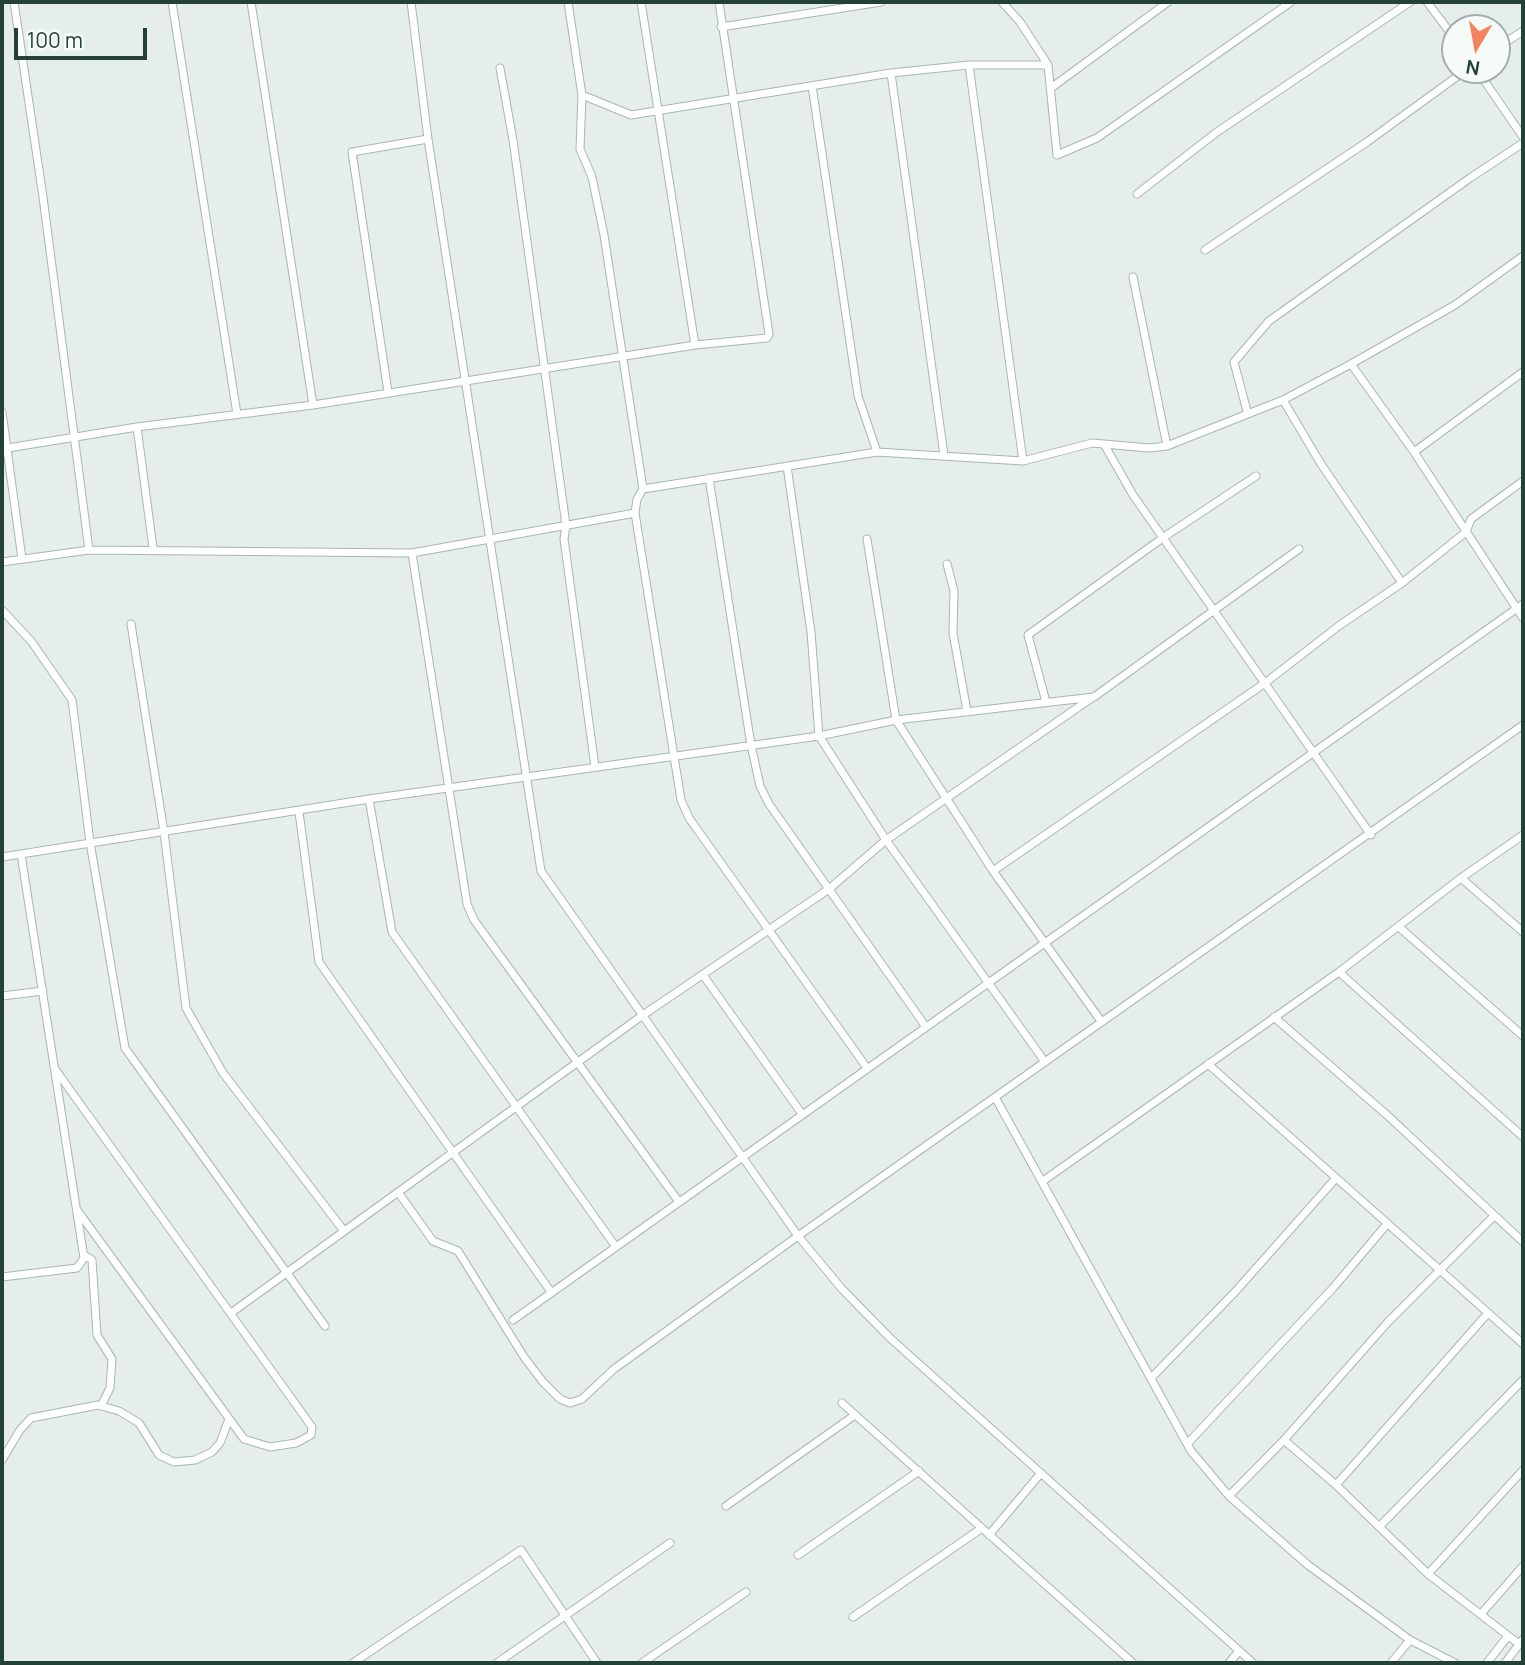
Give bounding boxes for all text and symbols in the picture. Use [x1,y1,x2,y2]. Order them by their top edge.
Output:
scale bar [18,14,150,58]
north arrow [1441,14,1511,84]
text: 100 m [27,26,83,54]
text: N [1464,54,1482,82]

